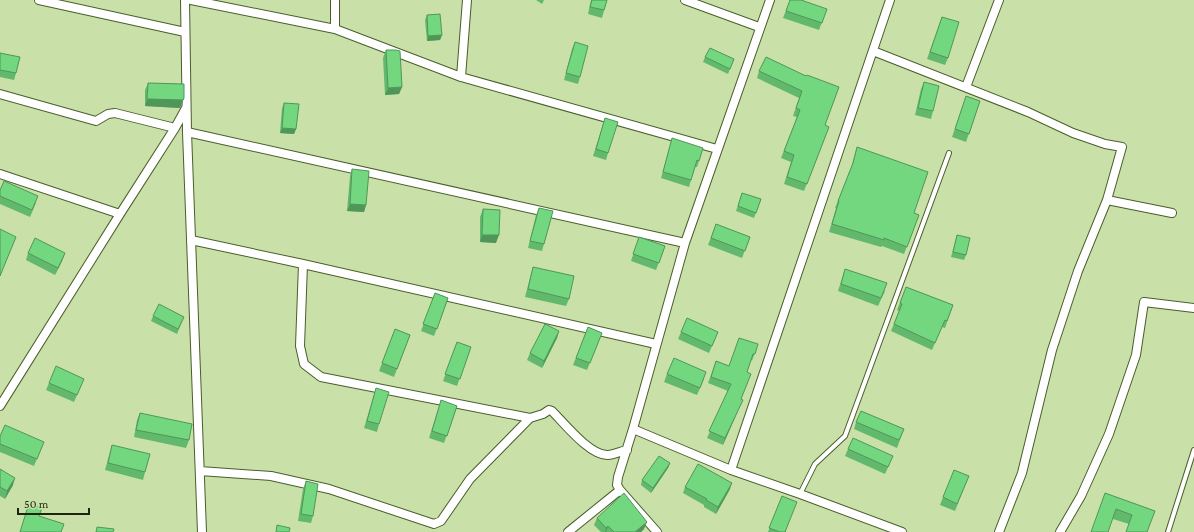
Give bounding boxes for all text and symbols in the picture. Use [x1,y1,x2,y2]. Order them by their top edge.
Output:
scale bar [18,490,89,516]
text: 50 m [24,497,49,511]

